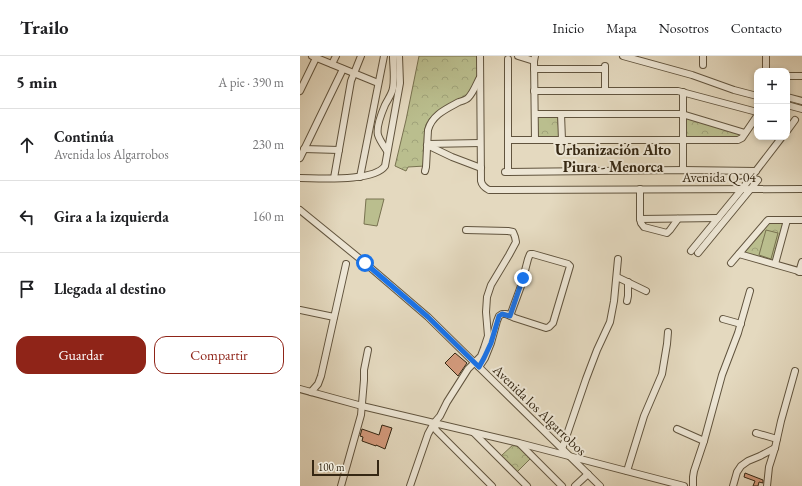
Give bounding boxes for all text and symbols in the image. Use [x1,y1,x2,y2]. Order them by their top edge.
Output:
text: Trailo [20,15,69,40]
text: Inicio [553,19,584,37]
text: Mapa [606,19,637,37]
text: Nosotros [659,19,709,37]
text: Contacto [731,19,782,37]
map controls [754,68,790,140]
button: + [754,68,790,104]
text: 5 min [16,71,57,93]
text: A pie · 390 m [218,74,284,91]
button: − [754,104,790,140]
text: Continúa [54,127,114,146]
icon: ahead [16,134,38,156]
text: 230 m [253,136,284,153]
district label: Urbanización Alto Piura - Menorca [555,140,671,176]
text: Avenida los Algarrobos [54,146,169,163]
street label: Avenida Q-04 [681,168,756,186]
icon: left [16,206,38,228]
text: Gira a la izquierda [54,207,169,226]
text: 160 m [253,208,284,225]
route start [356,254,374,272]
route end [514,269,532,287]
icon: arrive [16,278,38,300]
text: Llegada al destino [54,279,166,298]
button: Guardar [16,336,146,374]
button: Compartir [154,336,284,374]
street label: Avenida los Algarrobos [489,360,591,460]
scale bar [312,458,379,477]
text: 100 m [318,460,345,474]

